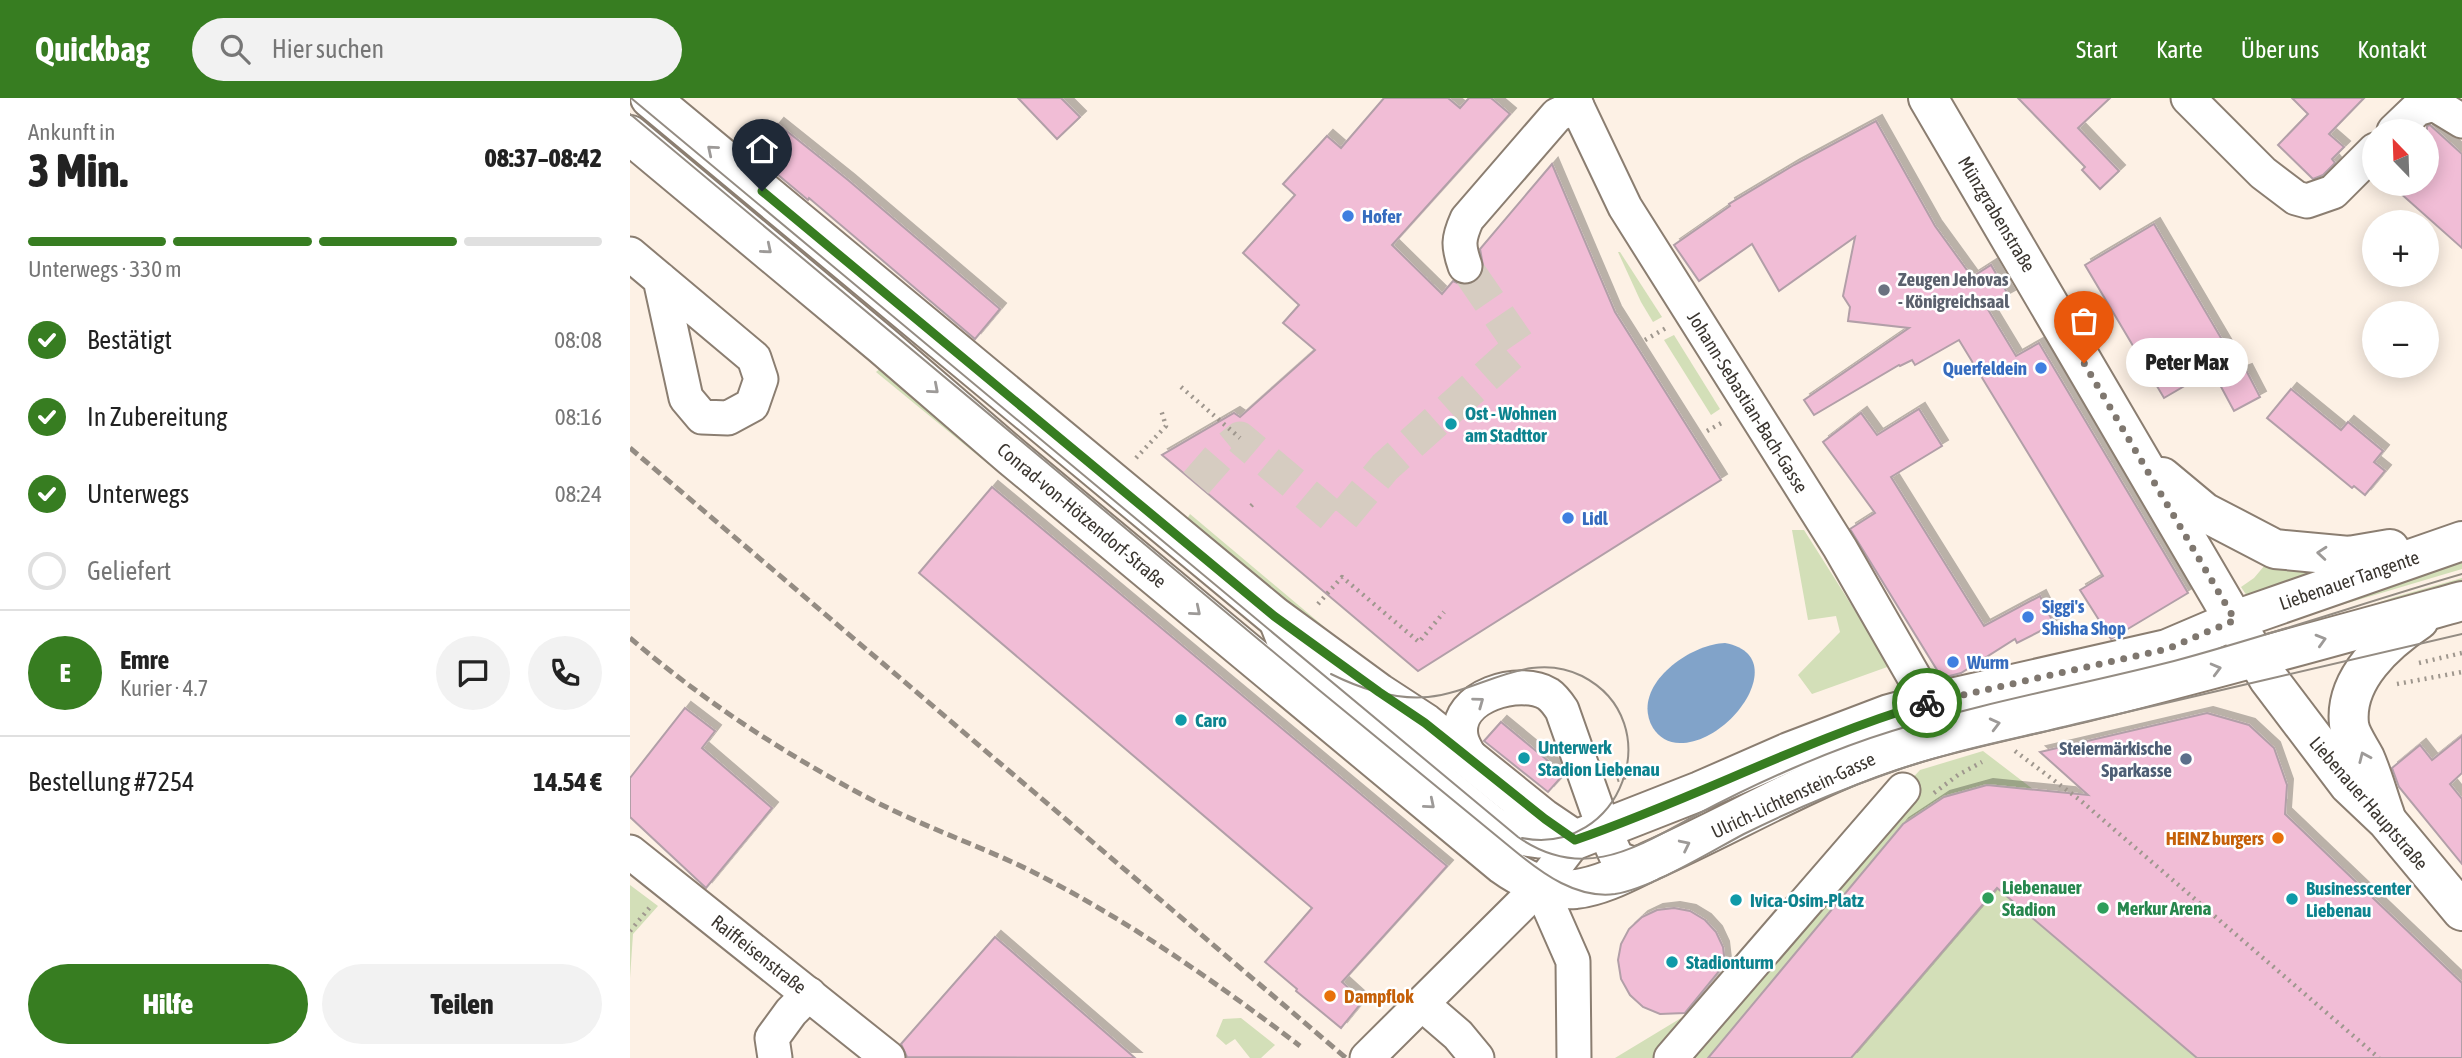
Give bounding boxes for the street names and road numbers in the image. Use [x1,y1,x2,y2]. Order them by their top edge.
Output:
street label: Münzgrabenstraße [1954,152,2040,276]
street label: Johann-Sebastian-Bach-Gasse [1683,307,1813,497]
street label: Conrad-von-Hötzendorf-Straße [993,438,1171,592]
street label: Liebenauer Tangente [2276,546,2422,614]
street label: Liebenauer Hauptstraße [2305,732,2433,874]
street label: Ulrich-Lichtenstein-Gasse [1708,747,1878,843]
street label: Raiffeisenstraße [707,910,811,998]

